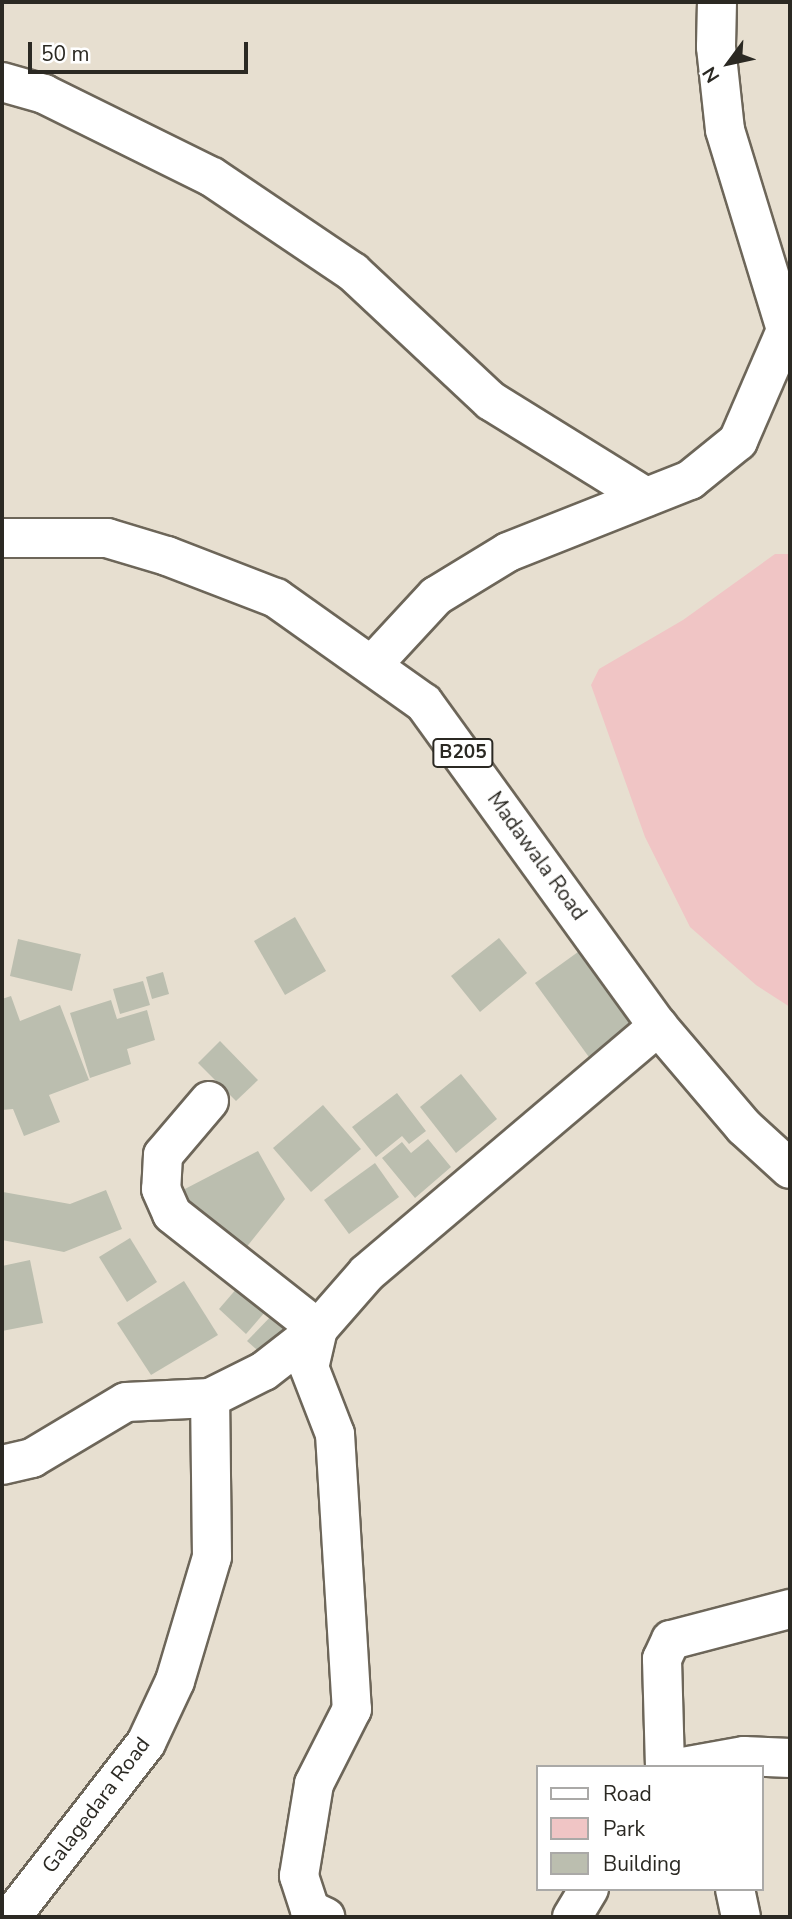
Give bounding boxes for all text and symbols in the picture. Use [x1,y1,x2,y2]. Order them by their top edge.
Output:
scale bar [32,28,252,72]
north arrow [694,28,764,98]
text: 50 m [41,40,90,68]
text: N [697,61,726,87]
road number: B205 [432,738,494,768]
street label: Madawala Road [482,787,592,925]
street label: Galagedara Road [37,1732,155,1878]
legend [536,1765,764,1891]
text: Road [603,1780,652,1808]
text: Park [603,1815,645,1843]
text: Building [603,1850,681,1878]

